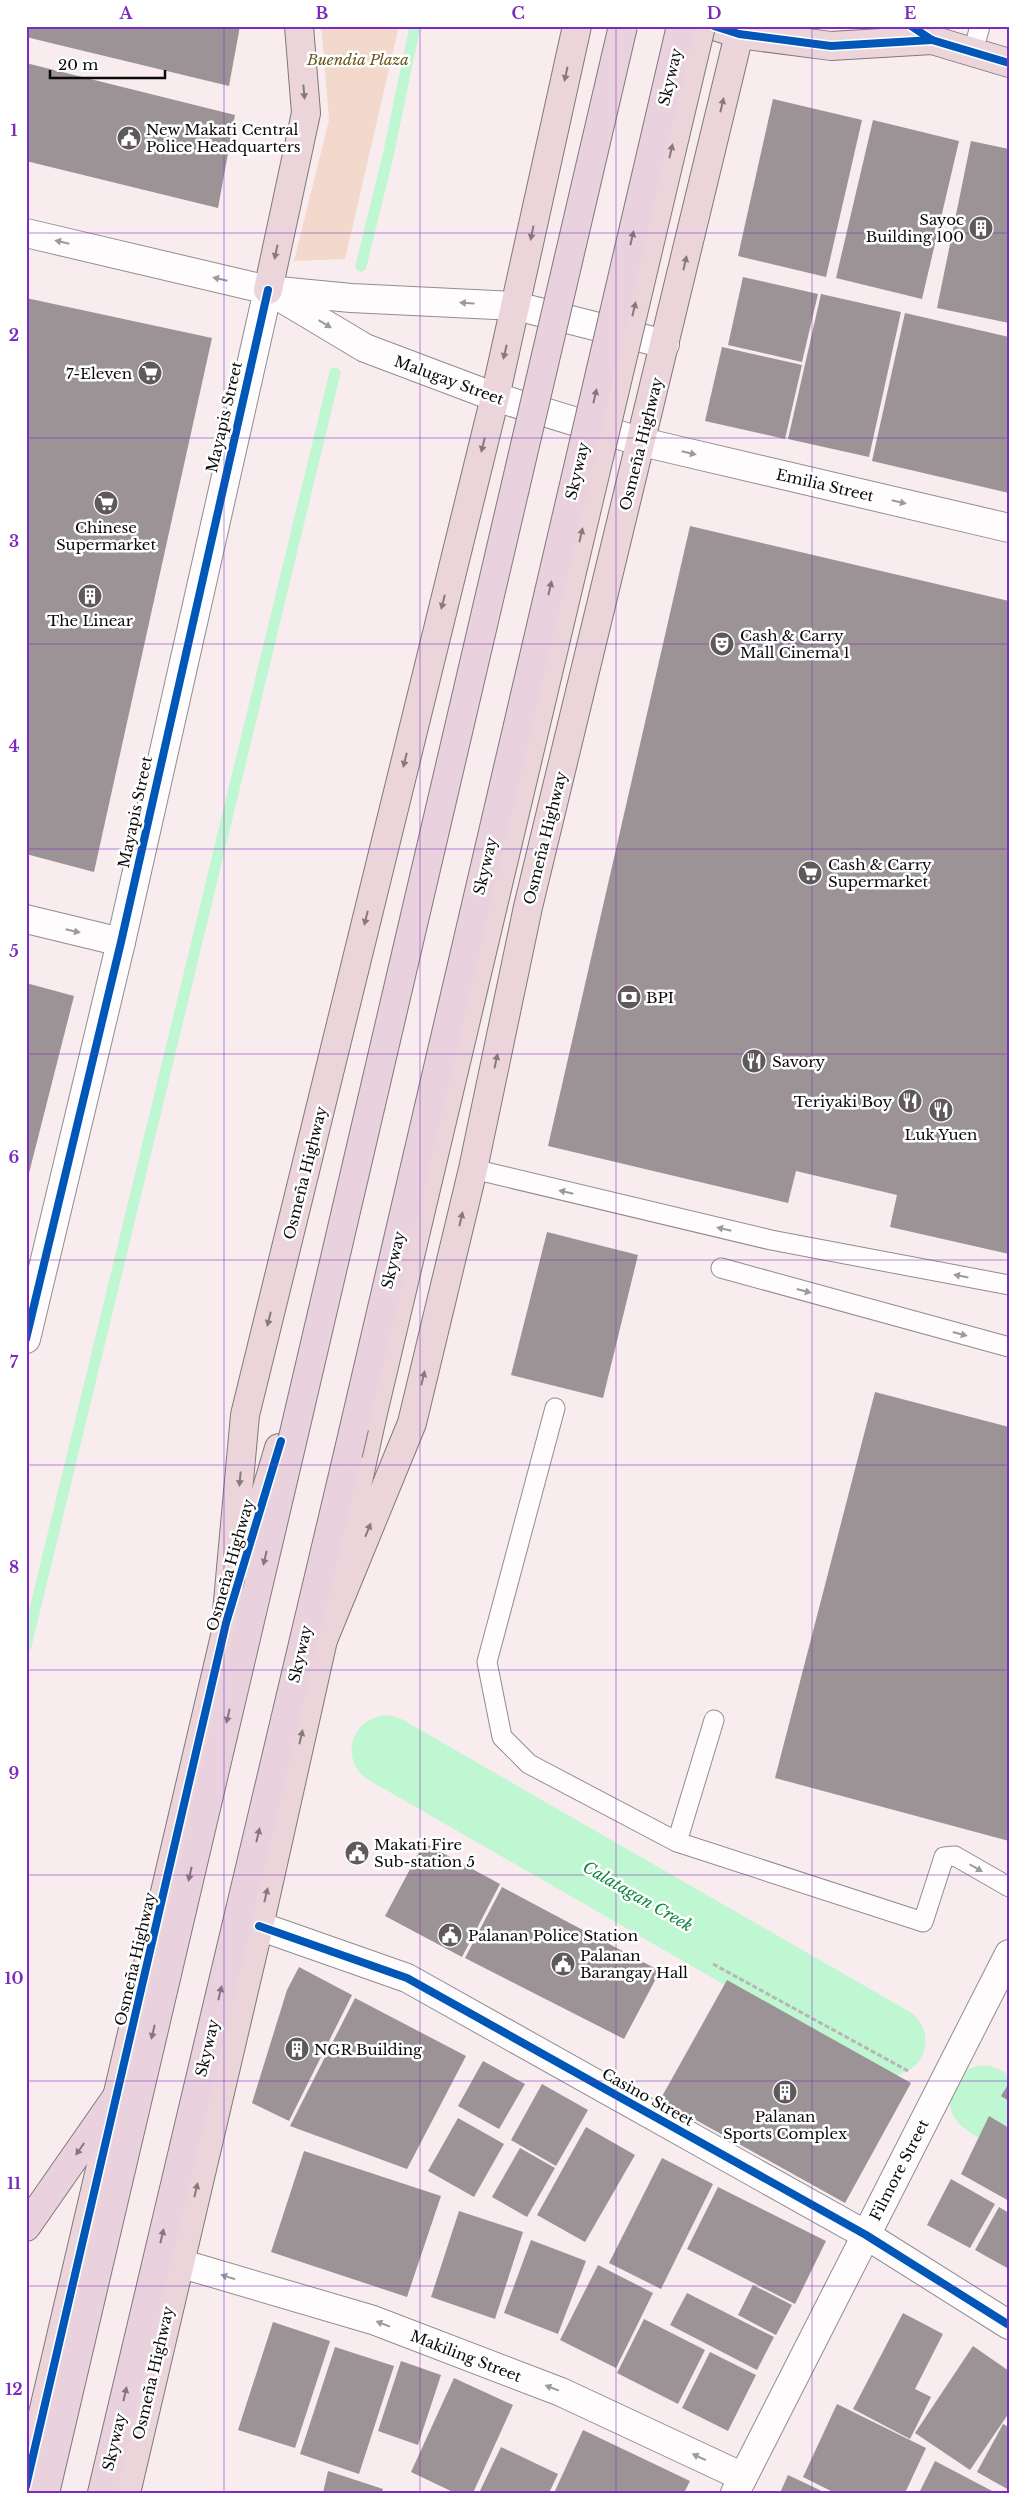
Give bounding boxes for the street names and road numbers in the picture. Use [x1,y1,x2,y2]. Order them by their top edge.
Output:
street label: Skyway [654,46,686,108]
street label: Malugay Street [392,351,507,409]
street label: Mayapis Street [202,359,246,475]
street label: Osmeña Highway [615,375,667,513]
street label: Skyway [561,440,593,502]
street label: Emilia Street [774,465,876,506]
street label: Mayapis Street [114,754,156,870]
street label: Osmeña Highway [519,769,571,907]
street label: Skyway [469,835,501,897]
street label: Osmeña Highway [279,1104,331,1242]
street label: Skyway [377,1229,409,1291]
street label: Osmeña Highway [202,1496,258,1633]
street label: Skyway [284,1623,316,1685]
street label: Osmeña Highway [110,1890,160,2028]
street label: Skyway [191,2017,223,2079]
street label: Casino Street [599,2064,697,2130]
street label: Filmore Street [865,2116,933,2224]
street label: Osmeña Highway [128,2304,178,2442]
street label: Makiling Street [408,2326,525,2386]
street label: Skyway [98,2411,130,2473]

